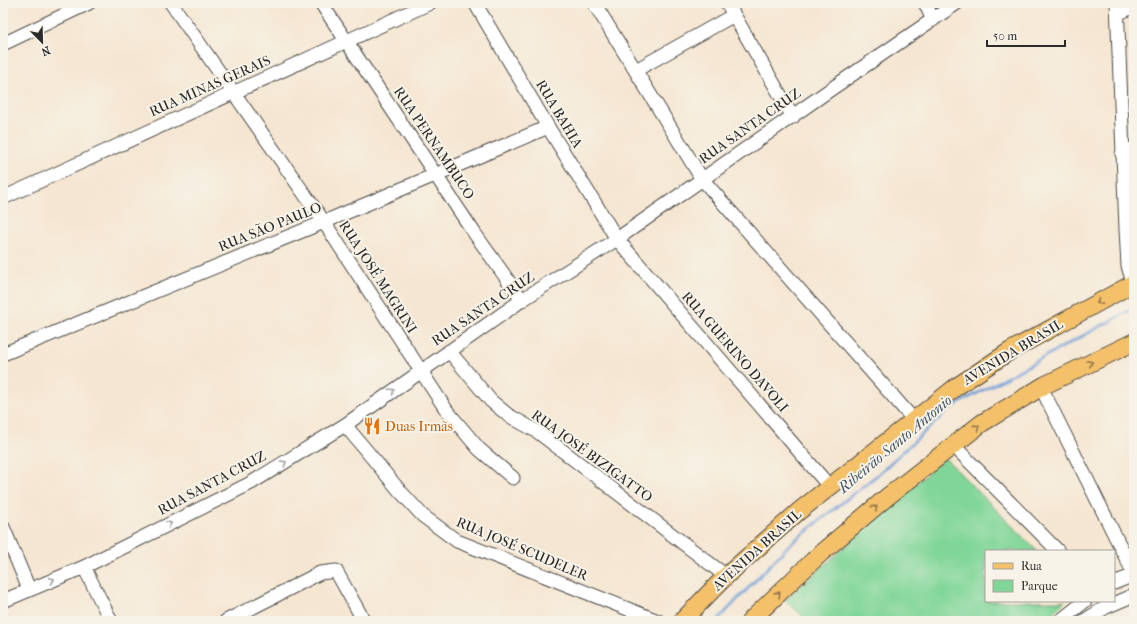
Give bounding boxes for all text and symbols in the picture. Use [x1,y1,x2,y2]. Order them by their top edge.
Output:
north arrow [22,22,62,62]
scale bar [987,22,1065,48]
text: 50 m [993,29,1017,43]
text: N [39,43,52,59]
street label: RUA MINAS GERAIS [147,52,273,120]
street label: RUA BAHIA [532,77,586,152]
street label: RUA PERNAMBUCO [390,83,478,203]
street label: RUA SANTA CRUZ [696,84,805,167]
street label: RUA SÃO PAULO [216,199,324,255]
street label: RUA JOSÉ MAGRINI [335,217,422,337]
street label: RUA SANTA CRUZ [428,268,538,350]
street label: RUA GUERINO DAVOLI [678,288,792,416]
one-way arrow [1096,298,1103,305]
street label: AVENIDA BRASIL [959,315,1067,389]
one-way arrow [1086,360,1093,368]
one-way arrow [388,388,395,396]
water label: Ribeirão Santo Antonio [834,391,955,497]
street label: RUA JOSÉ BIZIGATTO [528,405,657,506]
restaurant icon: Duas Irmãs [362,416,382,436]
place label: Duas Irmãs [385,418,453,435]
one-way arrow [972,425,979,432]
street label: RUA SANTA CRUZ [155,447,269,519]
one-way arrow [280,460,287,468]
street label: AVENIDA BRASIL [708,505,805,595]
one-way arrow [870,505,878,512]
street label: RUA JOSÉ SCUDELER [454,513,592,585]
one-way arrow [165,521,172,529]
legend [985,550,1115,602]
text: Rua [1021,559,1042,573]
one-way arrow [48,577,55,585]
text: Parque [1021,579,1058,593]
one-way arrow [773,591,781,599]

